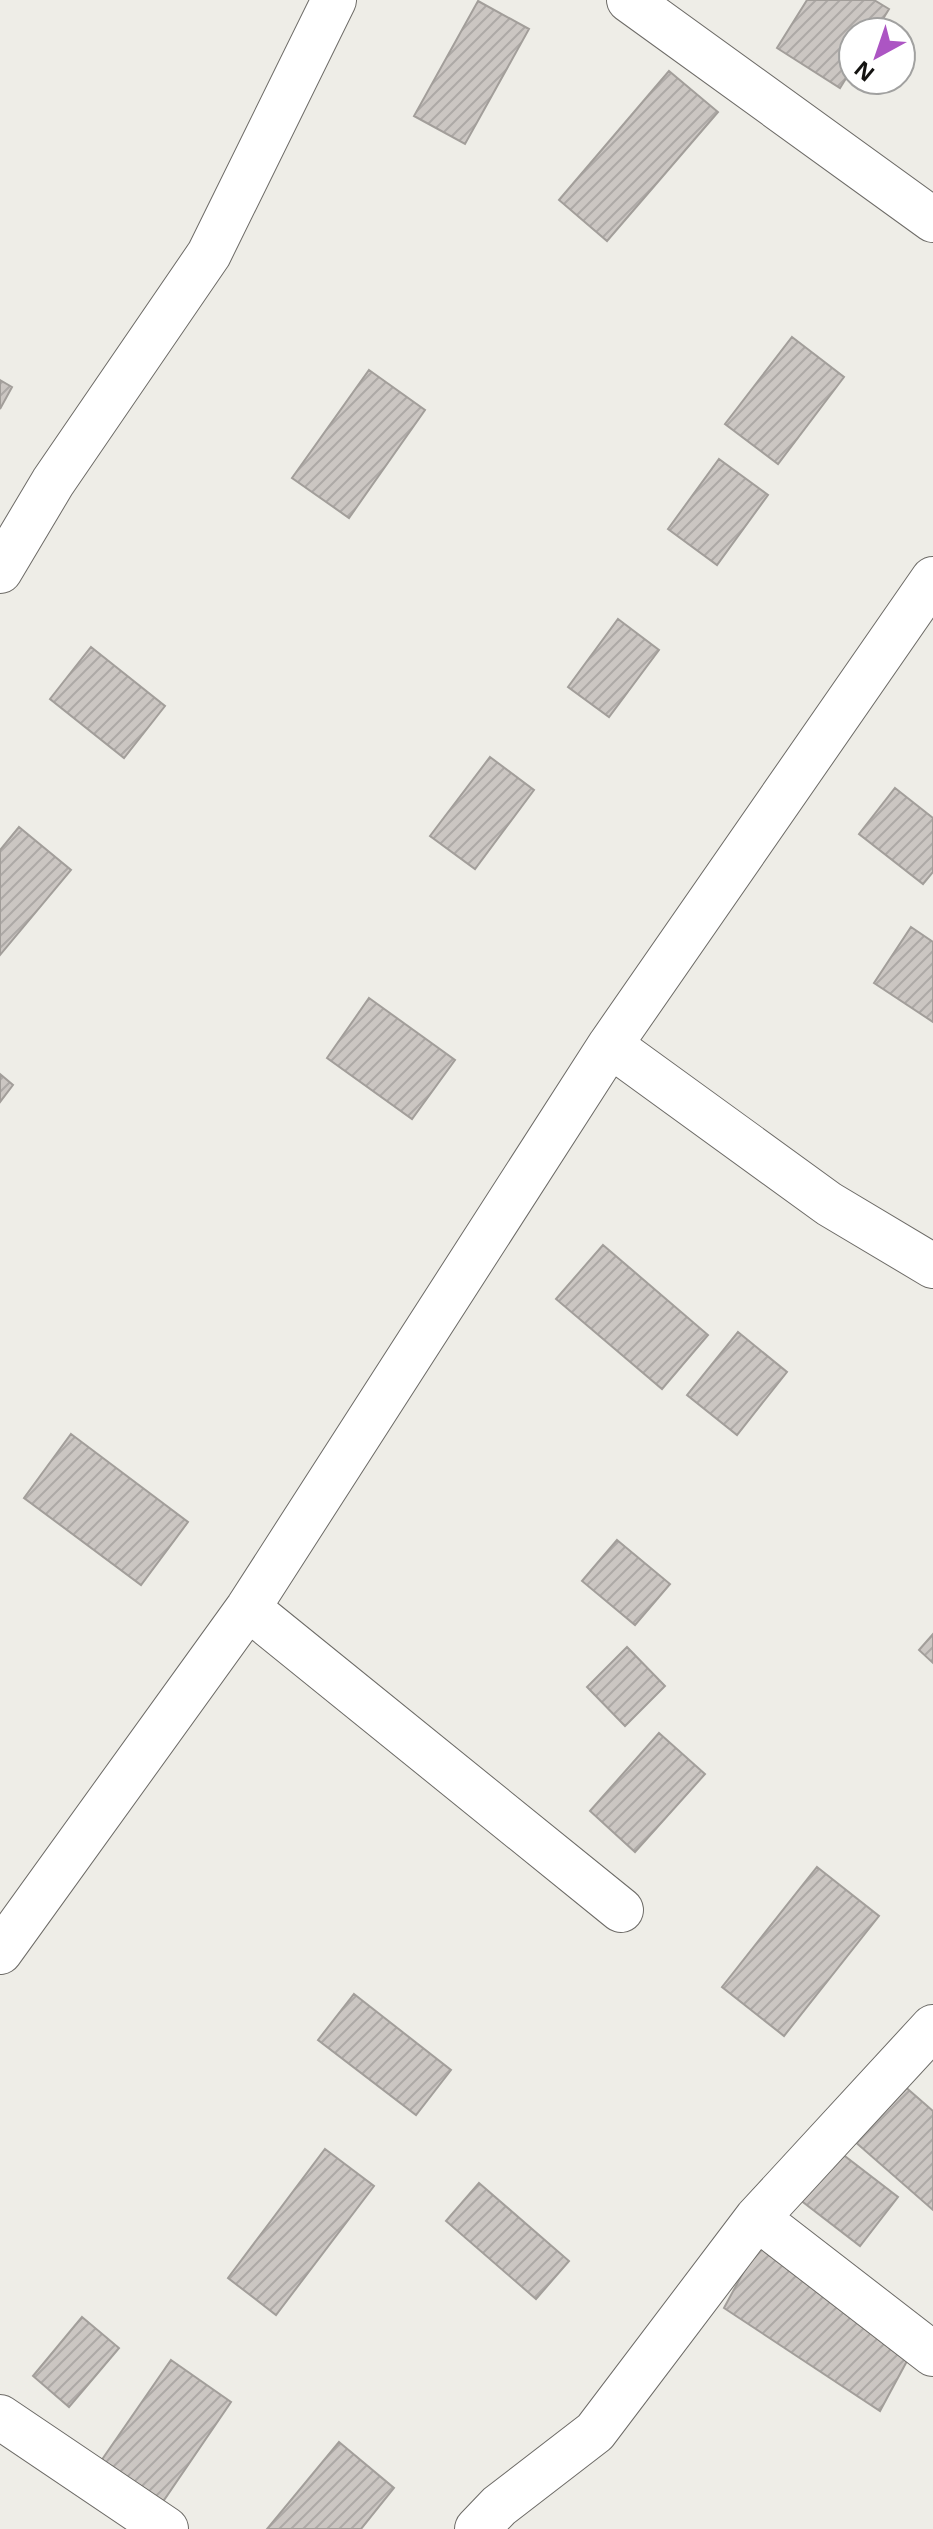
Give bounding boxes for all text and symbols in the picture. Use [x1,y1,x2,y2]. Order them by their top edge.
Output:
north arrow [837,16,917,96]
text: N [847,55,880,89]

